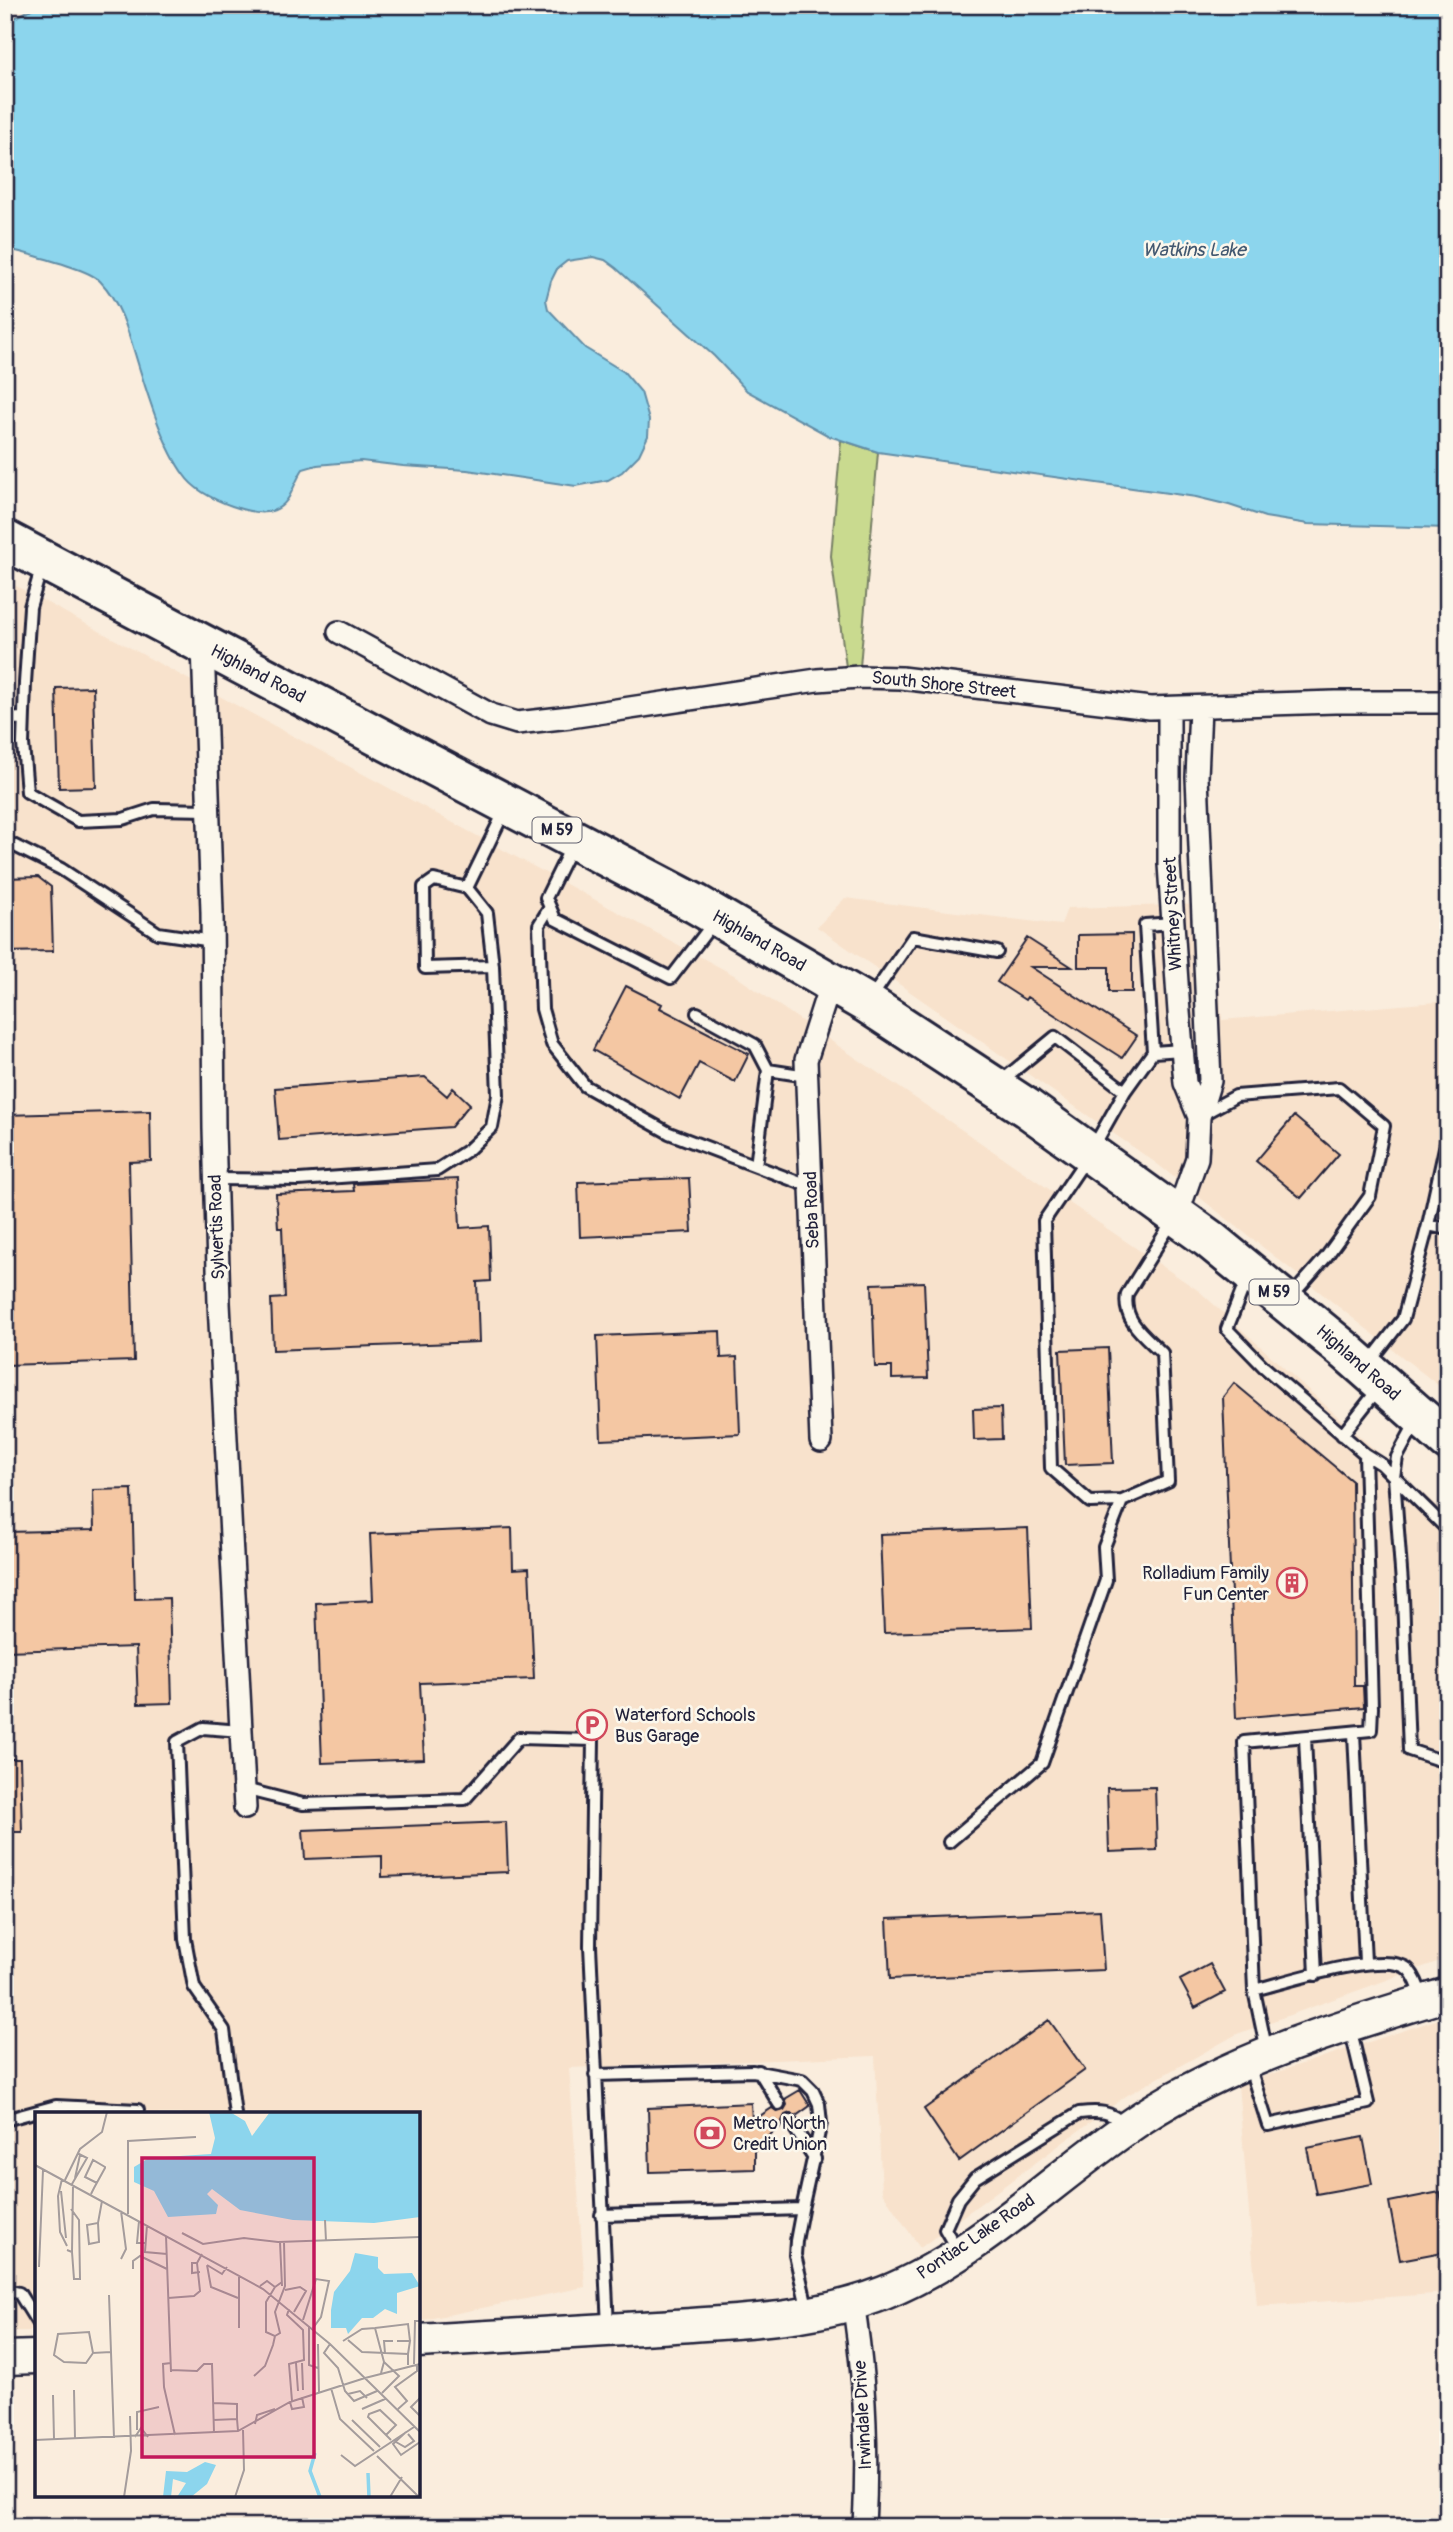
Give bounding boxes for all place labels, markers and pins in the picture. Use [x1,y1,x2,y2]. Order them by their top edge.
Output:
place label: Rolladium Family Fun Center [1142,1562,1270,1606]
building icon: Rolladium Family Fun Center [1275,1566,1309,1600]
place label: Waterford Schools Bus Garage [615,1704,755,1748]
parking icon: Waterford Schools Bus Garage [575,1708,609,1742]
place label: Metro North Credit Union [733,2112,827,2156]
bank icon: Metro North Credit Union [693,2116,727,2150]

